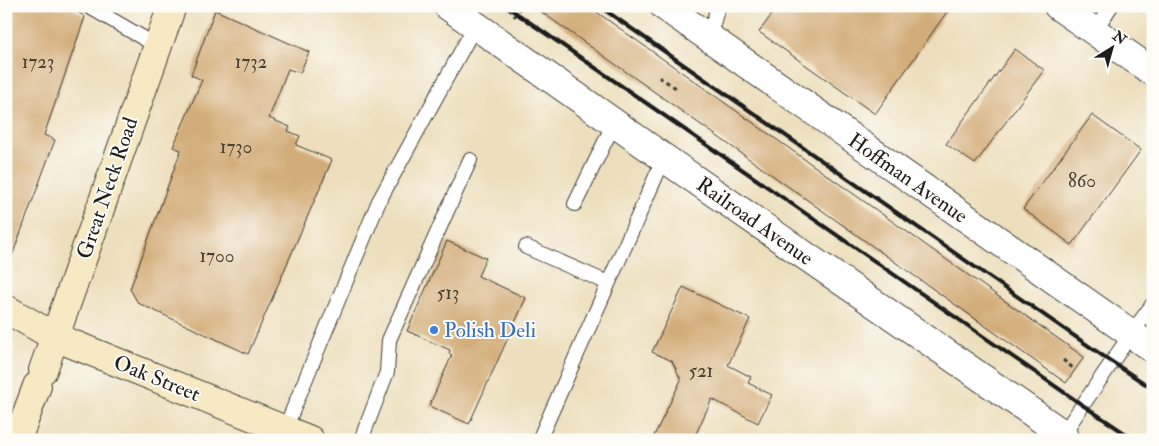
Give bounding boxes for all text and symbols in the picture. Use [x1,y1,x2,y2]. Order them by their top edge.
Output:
north arrow [1086,22,1136,72]
text: N [1109,27,1130,49]
house number: 1723 [22,50,54,74]
house number: 1732 [235,50,267,74]
street label: Great Neck Road [71,113,145,263]
street label: Hoffman Avenue [843,127,973,230]
house number: 1730 [220,135,252,159]
house number: 860 [1068,169,1096,193]
street label: Railroad Avenue [691,171,819,272]
house number: 1700 [200,244,234,268]
house number: 513 [437,281,459,305]
place label: Polish Deli [444,317,537,344]
marker: Polish Deli [428,324,440,336]
street label: Oak Street [110,349,204,408]
house number: 521 [689,359,713,383]

